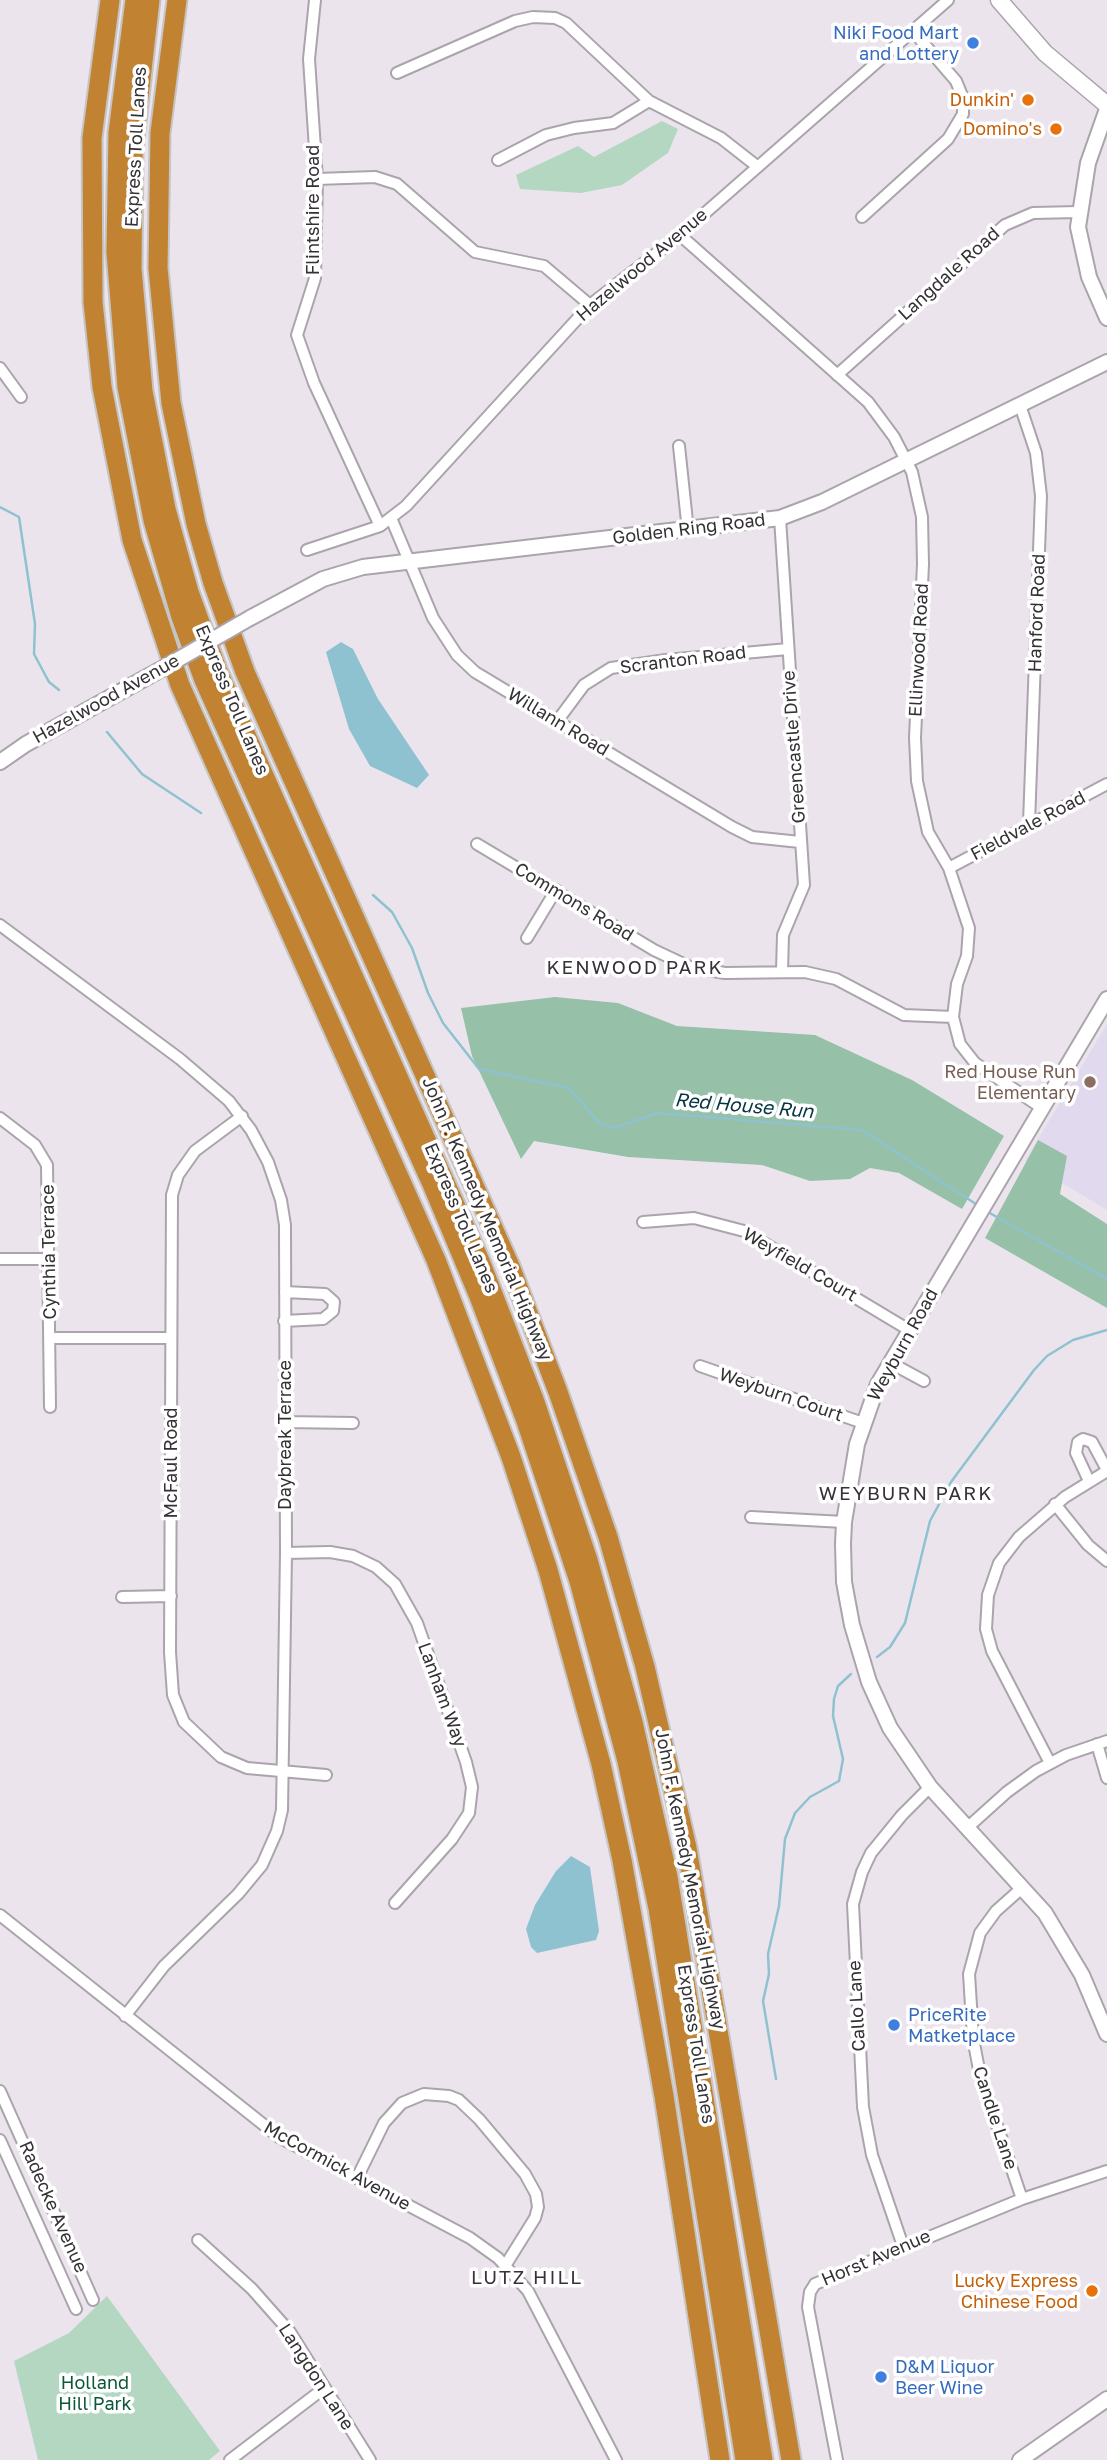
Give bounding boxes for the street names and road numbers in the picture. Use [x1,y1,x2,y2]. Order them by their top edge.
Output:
street label: Express Toll Lanes [121,66,151,228]
street label: Flintshire Road [302,145,324,275]
street label: Hazelwood Avenue [572,204,712,326]
street label: Langdale Road [894,223,1004,325]
street label: Golden Ring Road [611,509,767,549]
street label: Hanford Road [1024,553,1050,673]
street label: Ellinwood Road [905,583,933,717]
street label: Express Toll Lanes [191,622,273,778]
street label: Scranton Road [619,642,747,678]
street label: Hazelwood Avenue [29,650,183,748]
street label: Greencastle Drive [778,670,810,824]
street label: Willann Road [503,683,613,761]
street label: Fieldvale Road [967,787,1089,865]
street label: Commons Road [511,858,637,946]
street label: John F. Kennedy Memorial Highway [417,1074,557,1364]
street label: Express Toll Lanes [420,1140,502,1296]
street label: Cynthia Terrace [37,1184,61,1320]
street label: Weyfield Court [739,1224,861,1306]
street label: Weyburn Road [863,1285,943,1405]
street label: Daybreak Terrace [274,1360,296,1510]
street label: Weyburn Court [716,1364,846,1426]
street label: McFaul Road [160,1407,182,1519]
street label: Lanham Way [413,1640,471,1750]
street label: John F. Kennedy Memorial Highway [650,1727,730,2031]
street label: Callo Lane [844,1960,870,2052]
street label: Express Toll Lanes [673,1963,719,2125]
street label: Candle Lane [968,2064,1022,2172]
street label: McCormick Avenue [260,2117,414,2215]
street label: Radecke Avenue [14,2138,92,2276]
street label: Horst Avenue [818,2225,934,2291]
street label: Langdon Lane [274,2320,358,2434]

